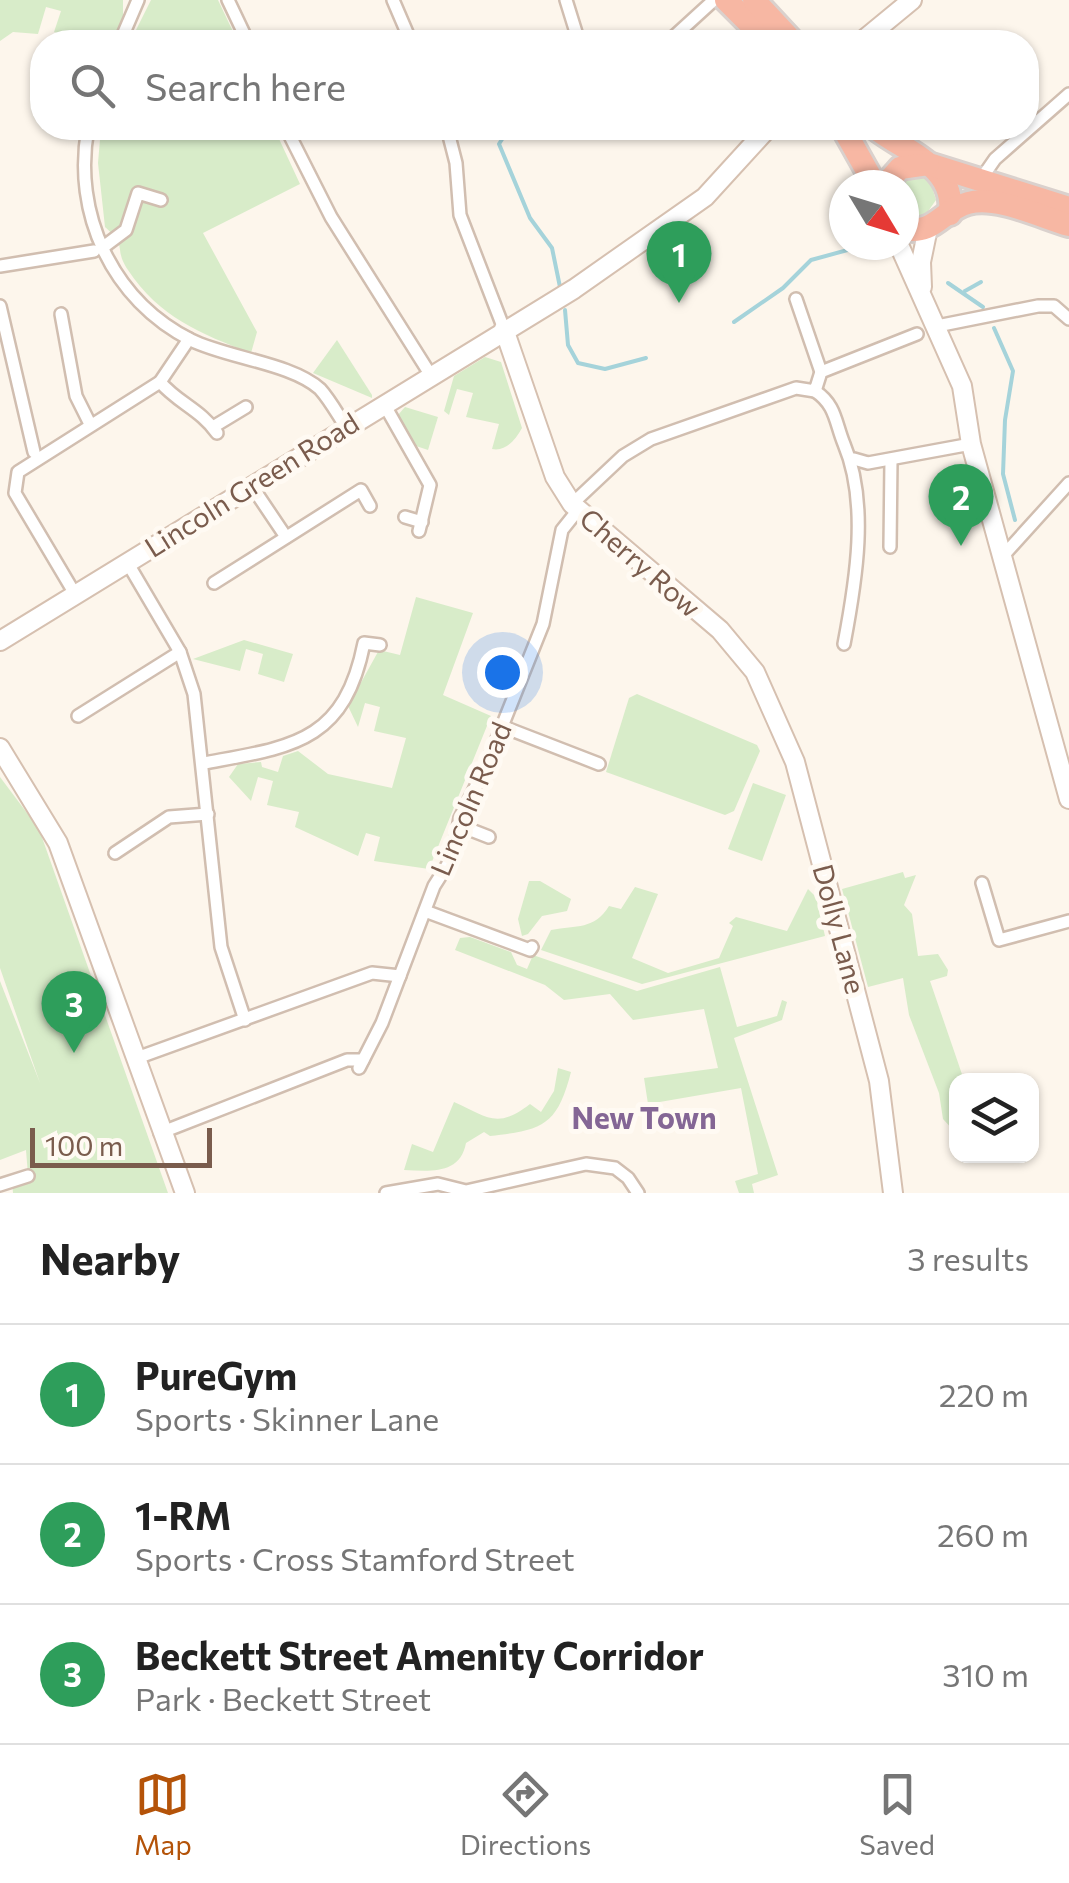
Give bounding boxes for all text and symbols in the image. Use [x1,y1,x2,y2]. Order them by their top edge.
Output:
search box [30,30,1039,140]
icon: search [65,58,120,113]
text: Search here [145,62,346,109]
north arrow [829,170,919,260]
pin: 1 [646,220,712,303]
street label: Lincoln Green Road [138,405,365,564]
pin: 2 [928,464,994,546]
street label: Cherry Row [573,501,708,624]
your location [477,647,528,698]
street label: Lincoln Road [422,717,518,881]
street label: Dolly Lane [806,860,874,997]
pin: 3 [42,970,106,1053]
map controls [949,1073,1039,1163]
button: layers [949,1073,1039,1163]
district label: New Town [571,1098,717,1135]
scale bar [30,1123,212,1168]
text: 100 m [45,1128,123,1162]
text: Nearby [40,1232,180,1284]
text: 3 results [907,1238,1029,1278]
text: PureGym [135,1351,297,1398]
text: 1 [65,1374,80,1414]
text: 220 m [939,1374,1029,1414]
text: Sports · Skinner Lane [135,1398,439,1438]
text: 1-RM [135,1491,231,1538]
text: 2 [63,1514,82,1554]
text: 260 m [937,1514,1029,1554]
text: Sports · Cross Stamford Street [135,1538,575,1578]
text: Beckett Street Amenity Corridor [135,1631,704,1678]
text: 3 [63,1654,82,1694]
text: 310 m [942,1654,1029,1694]
text: Park · Beckett Street [135,1678,431,1718]
tab: Map [134,1767,192,1861]
tab: Directions [460,1767,591,1861]
tab: Saved [859,1767,935,1861]

